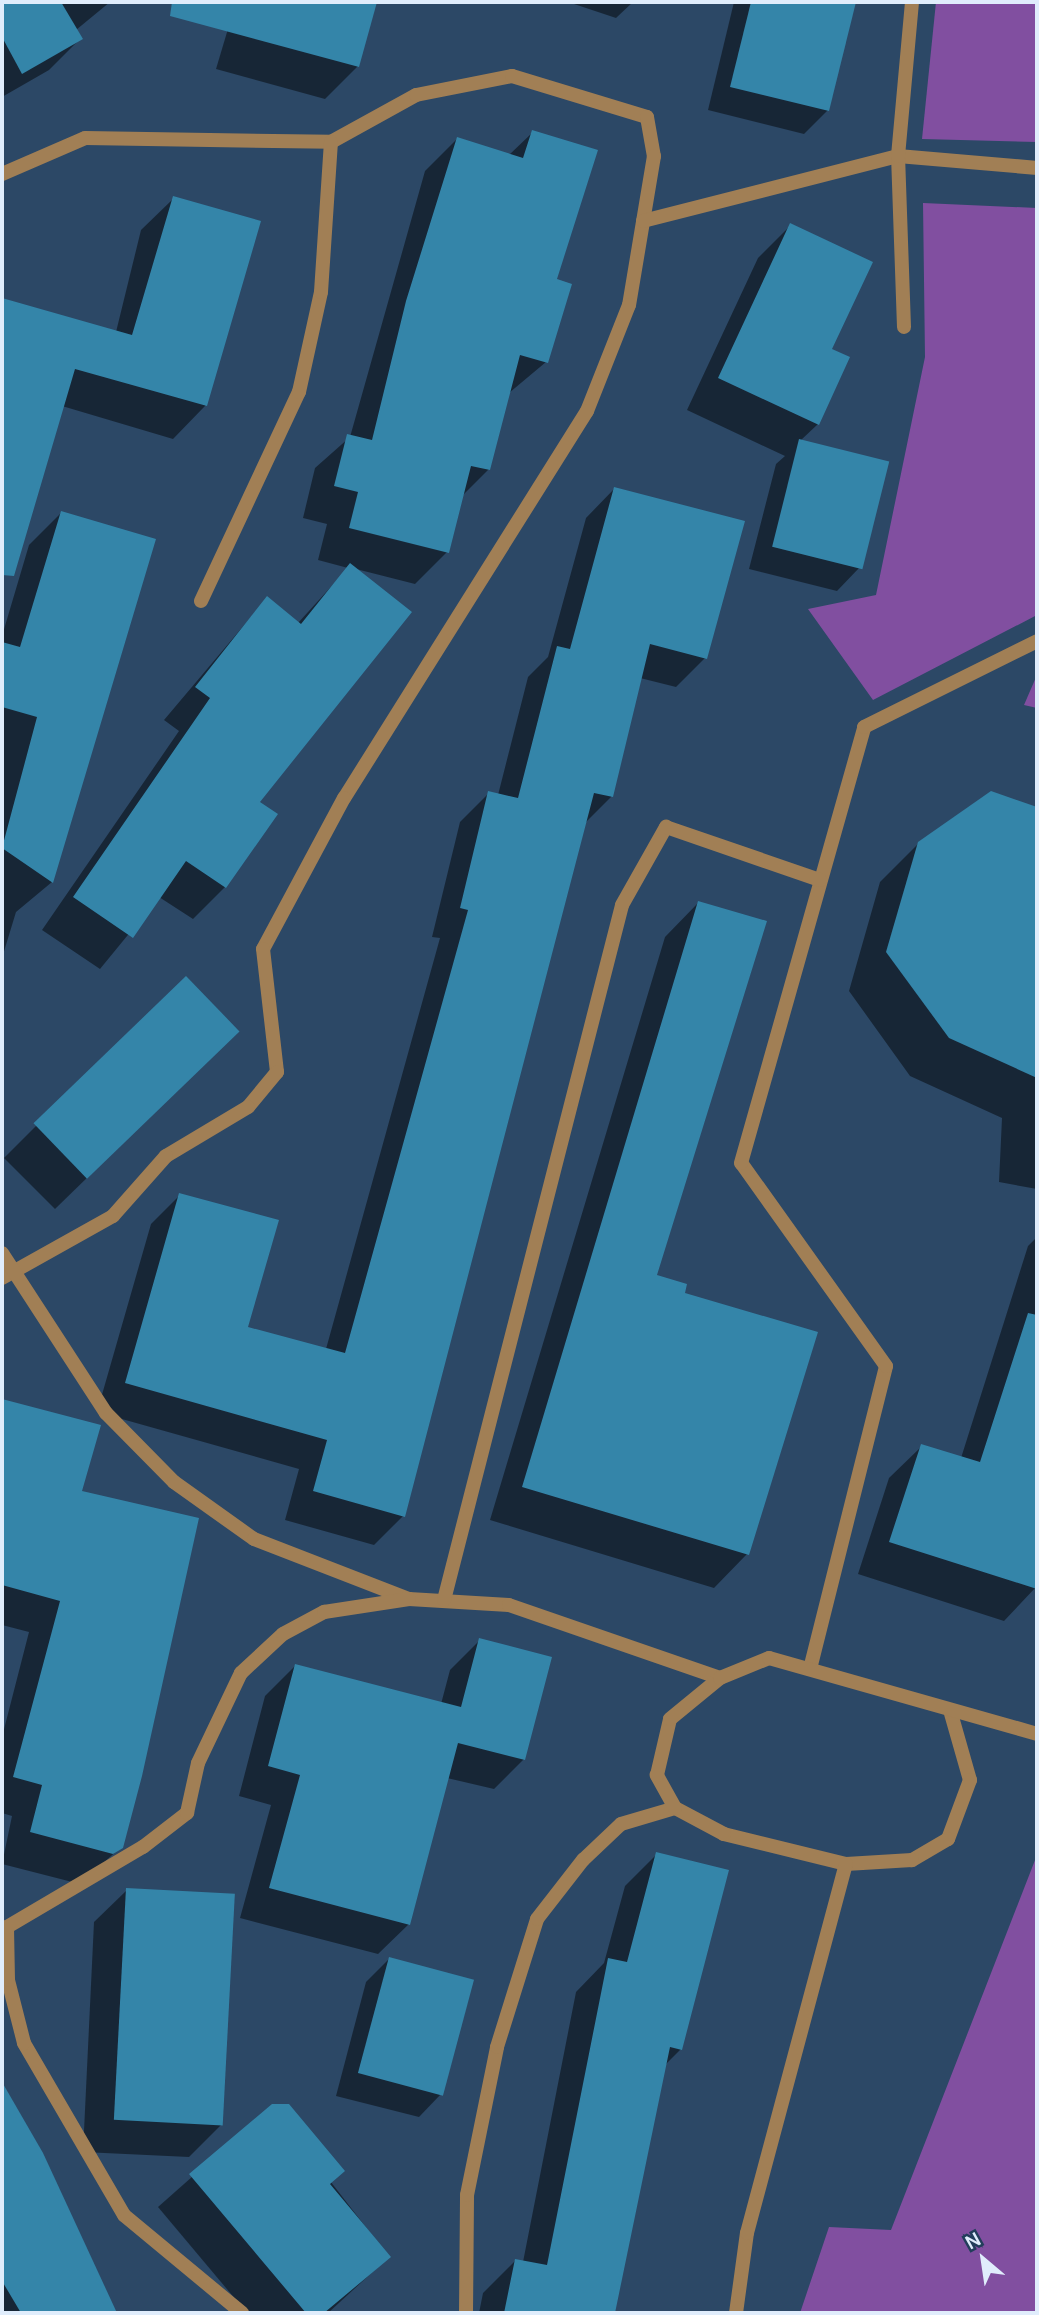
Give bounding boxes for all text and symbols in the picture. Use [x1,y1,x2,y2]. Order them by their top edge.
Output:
north arrow [948,2224,1018,2294]
text: N [961,2226,985,2255]

